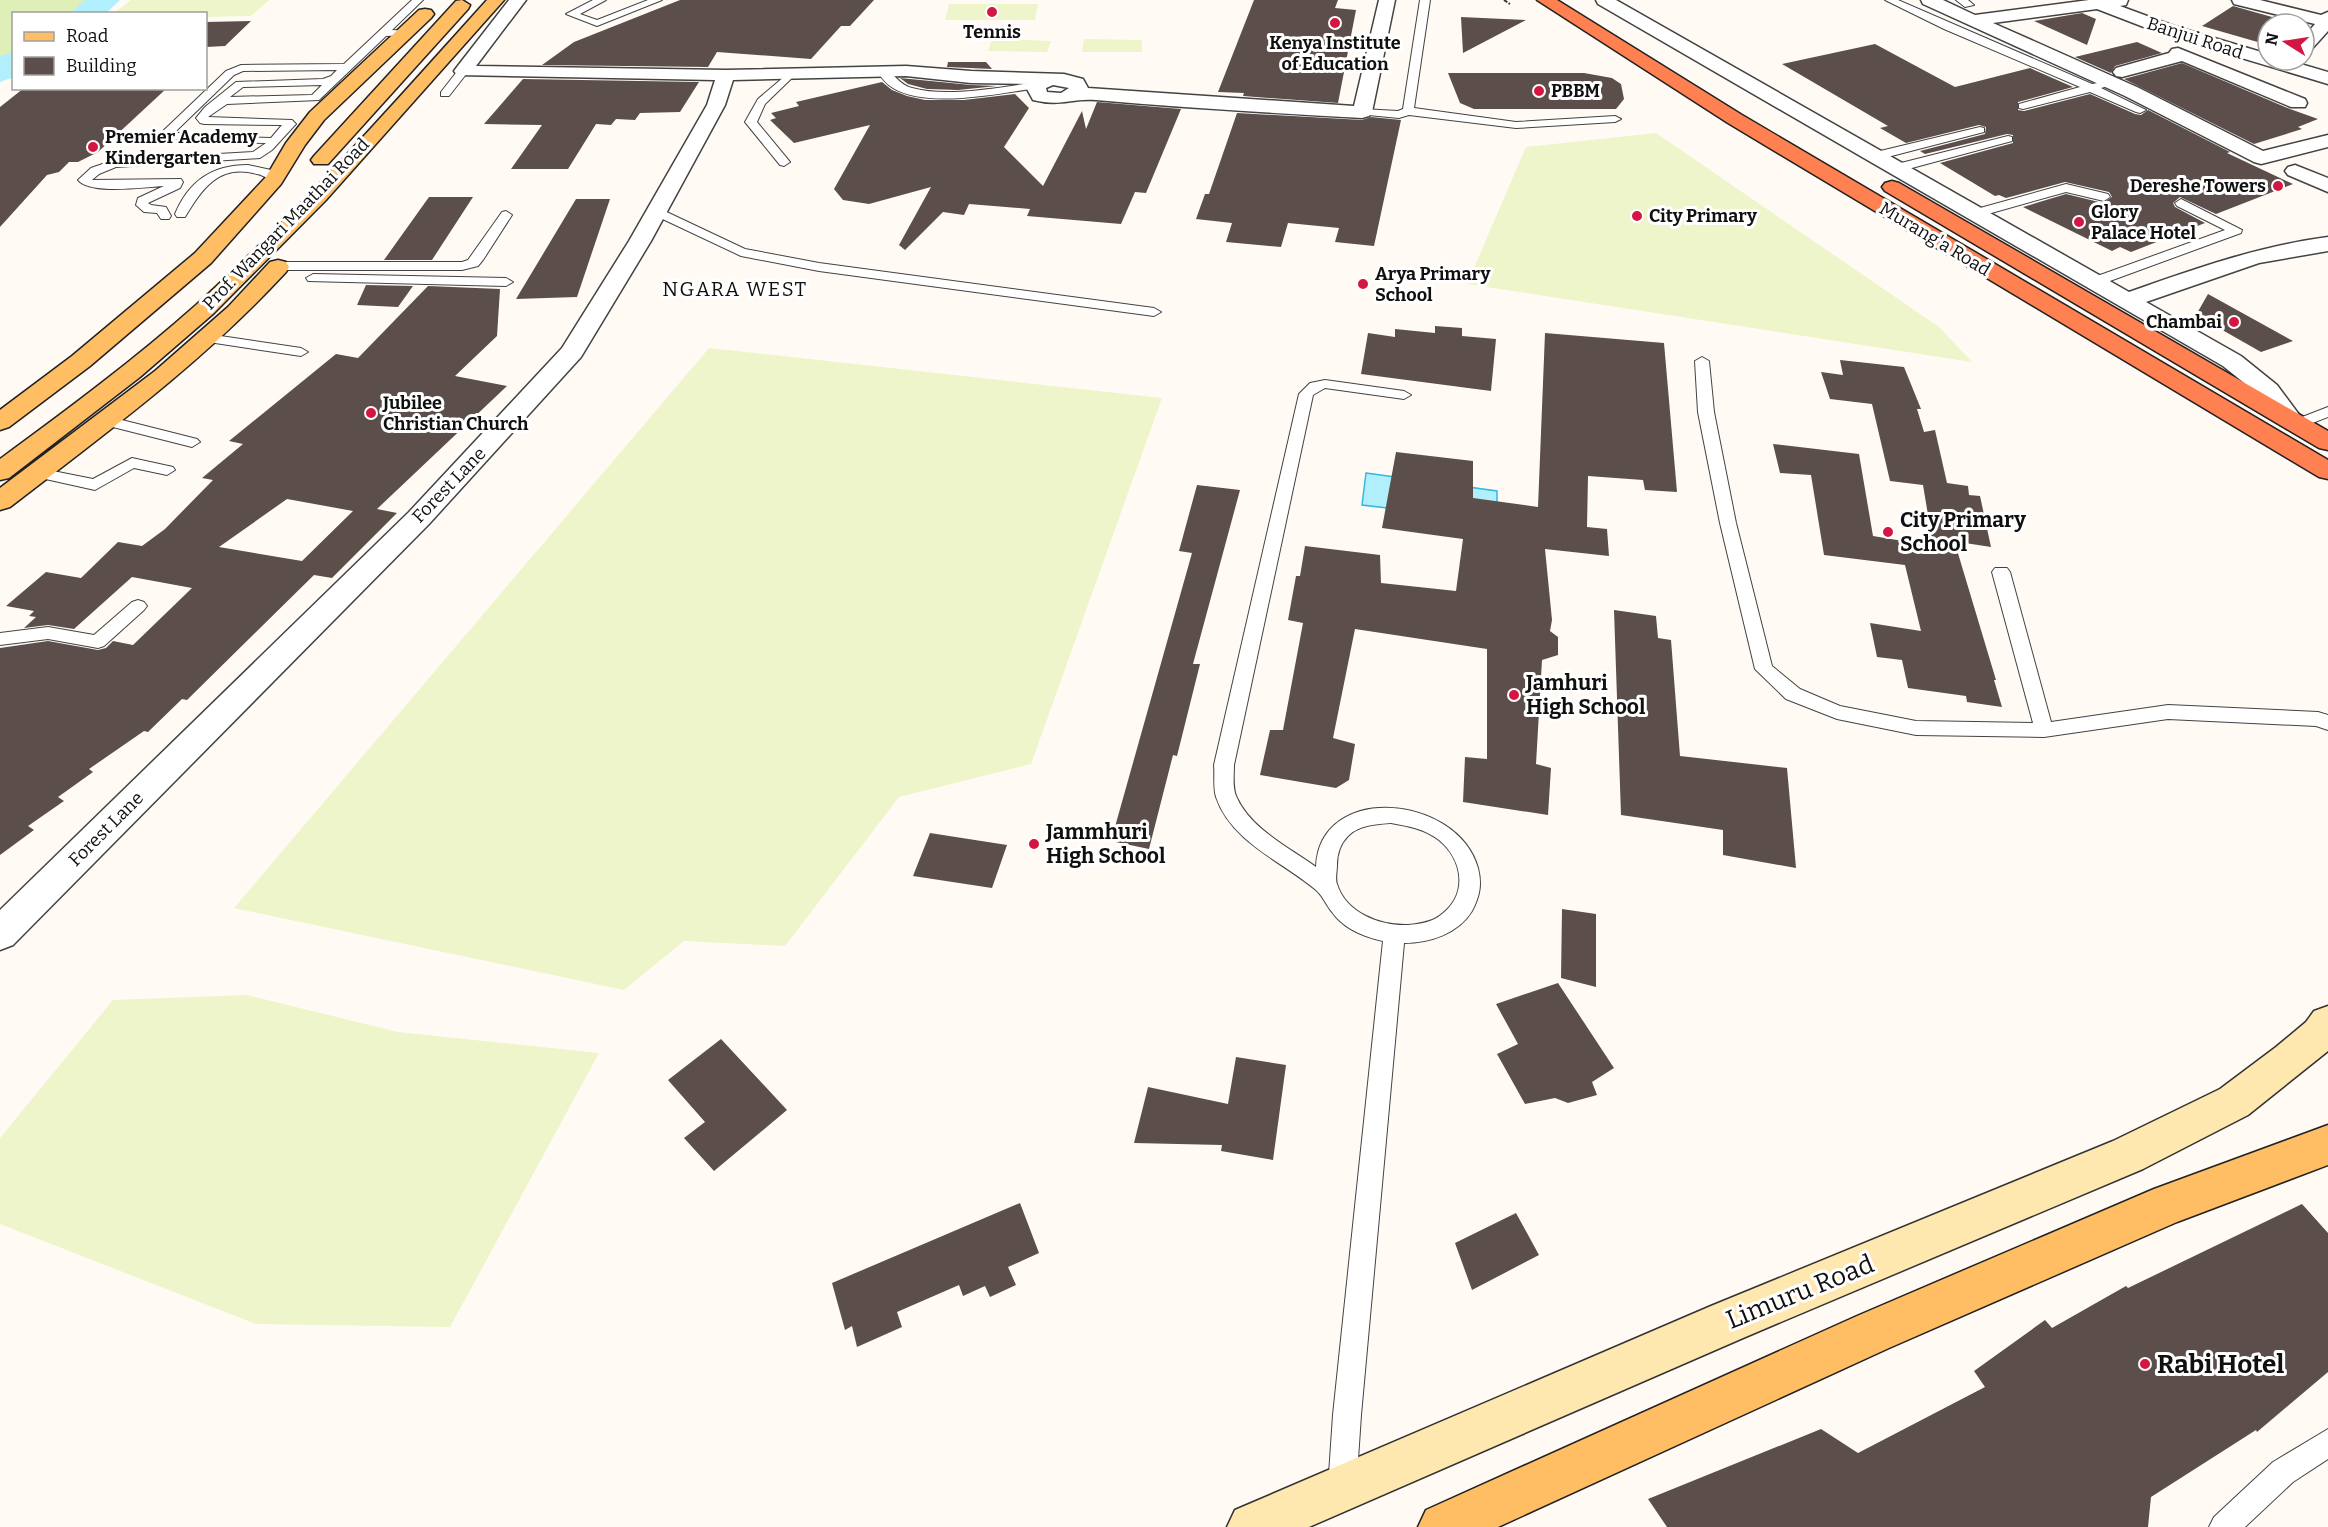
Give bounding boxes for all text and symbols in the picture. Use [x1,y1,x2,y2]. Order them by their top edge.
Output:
marker: Tennis [985,5,999,19]
legend [12,12,207,90]
street label: Banjui Road [2144,12,2246,64]
north arrow [2256,12,2316,72]
marker: Kenya Institute of Education [1328,16,1342,30]
place label: Tennis [963,21,1021,43]
text: Road [66,25,109,47]
text: N [2261,31,2282,47]
place label: Kenya Institute of Education [1269,32,1401,75]
text: Building [66,55,137,77]
place label: PBBM [1551,80,1600,102]
marker: PBBM [1532,84,1546,98]
place label: Premier Academy Kindergarten [105,126,258,169]
street label: Prof. Wangari Maathai Road [198,133,374,314]
marker: Premier Academy Kindergarten [86,140,100,154]
place label: Dereshe Towers [2130,175,2266,197]
marker: Dereshe Towers [2271,179,2285,193]
street label: Murang'a Road [1876,197,1995,281]
place label: Glory Palace Hotel [2091,201,2196,244]
place label: City Primary [1649,205,1758,227]
marker: City Primary [1630,209,1644,223]
marker: Glory Palace Hotel [2072,215,2086,229]
place label: Arya Primary School [1375,263,1491,306]
district label: NGARA WEST [662,277,808,301]
marker: Arya Primary School [1356,277,1370,291]
place label: Chambai [2146,311,2222,333]
marker: Chambai [2227,315,2241,329]
place label: Jubilee Christian Church [382,392,529,435]
marker: Jubilee Christian Church [364,406,378,420]
street label: Forest Lane [408,443,490,527]
place label: City Primary School [1900,507,2026,557]
marker: City Primary School [1881,525,1895,539]
place label: Jamhuri High School [1525,670,1646,720]
marker: Jamhuri High School [1507,688,1521,702]
street label: Forest Lane [64,787,148,871]
place label: Jammhuri High School [1045,819,1166,869]
marker: Jammhuri High School [1027,837,1041,851]
street label: Limuru Road [1722,1248,1878,1336]
place label: Rabi Hotel [2157,1349,2284,1380]
marker: Rabi Hotel [2138,1357,2152,1371]

